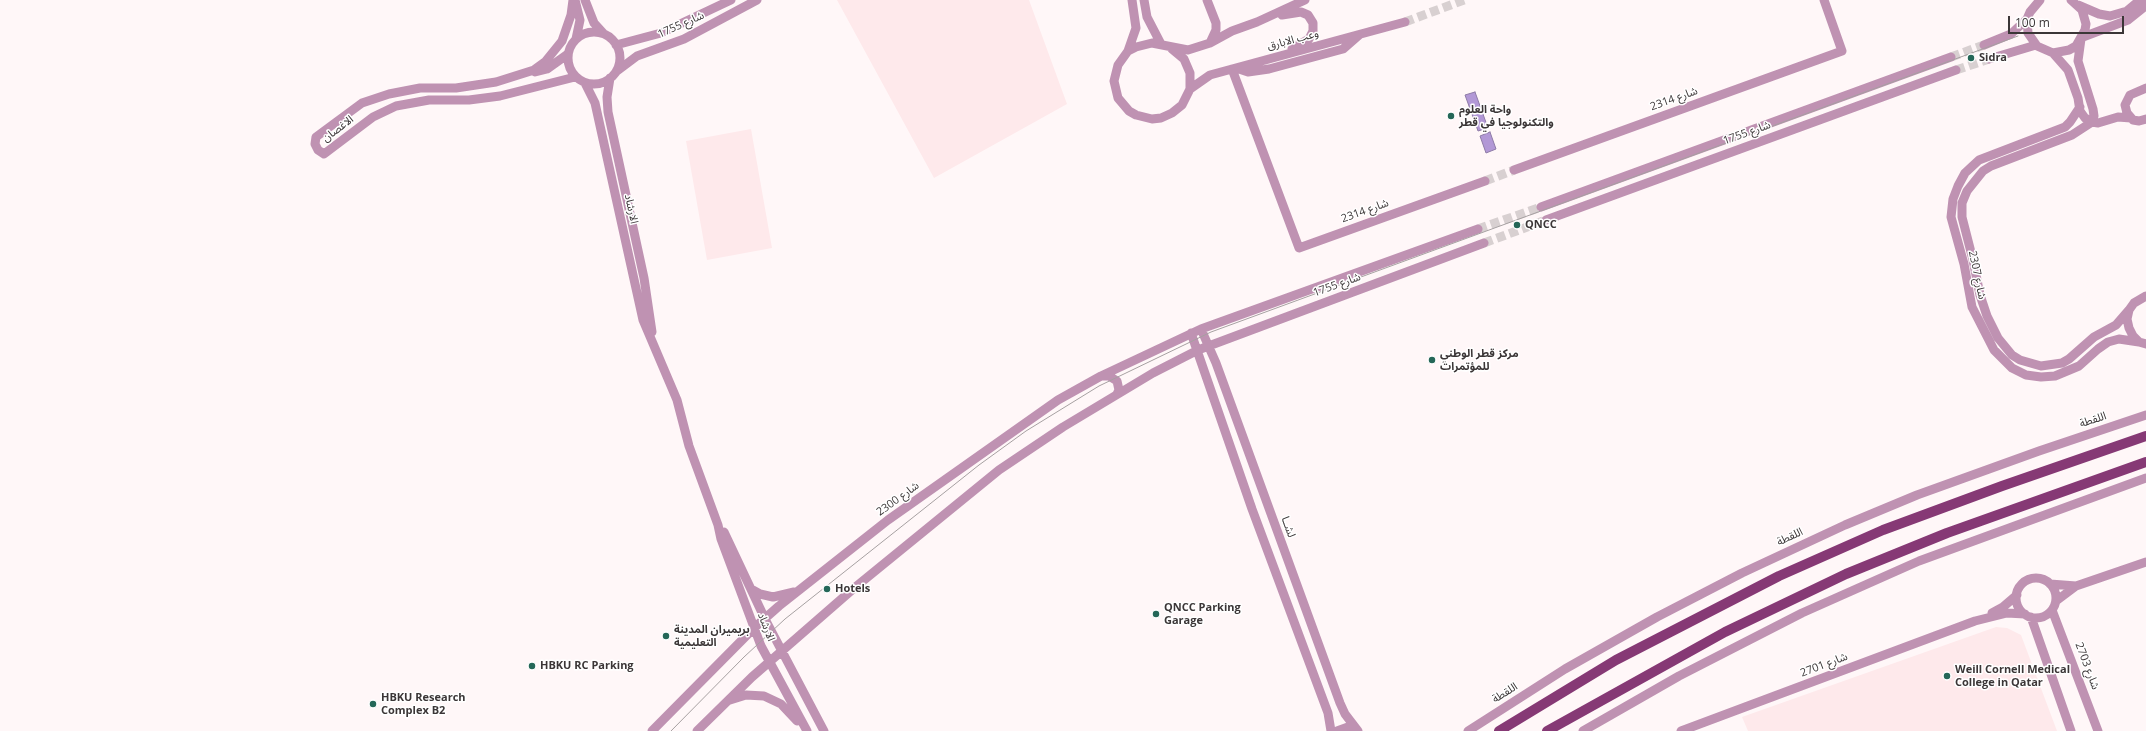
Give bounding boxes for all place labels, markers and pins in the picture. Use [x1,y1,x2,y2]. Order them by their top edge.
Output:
place label: Sidra [1979,51,2007,65]
marker: Sidra [1966,53,1976,63]
place label: واحة العلوم والتكنولوجيا في قطر [1459,103,1554,129]
marker: واحة العلوم والتكنولوجيا في قطر [1446,111,1456,121]
place label: QNCC [1525,218,1557,232]
marker: QNCC [1512,220,1522,230]
place label: مركز قطر الوطني للمؤتمرات [1440,347,1519,373]
marker: مركز قطر الوطني للمؤتمرات [1427,355,1437,365]
place label: Hotels [835,582,870,596]
marker: Hotels [822,584,832,594]
place label: QNCC Parking Garage [1164,601,1241,627]
marker: QNCC Parking Garage [1151,609,1161,619]
place label: بريميران المدينة التعليمية [674,623,750,649]
marker: بريميران المدينة التعليمية [661,631,671,641]
place label: HBKU RC Parking [540,659,634,673]
marker: HBKU RC Parking [527,661,537,671]
place label: Weill Cornell Medical College in Qatar [1955,663,2070,689]
marker: Weill Cornell Medical College in Qatar [1942,671,1952,681]
place label: HBKU Research Complex B2 [381,691,466,717]
marker: HBKU Research Complex B2 [368,699,378,709]

